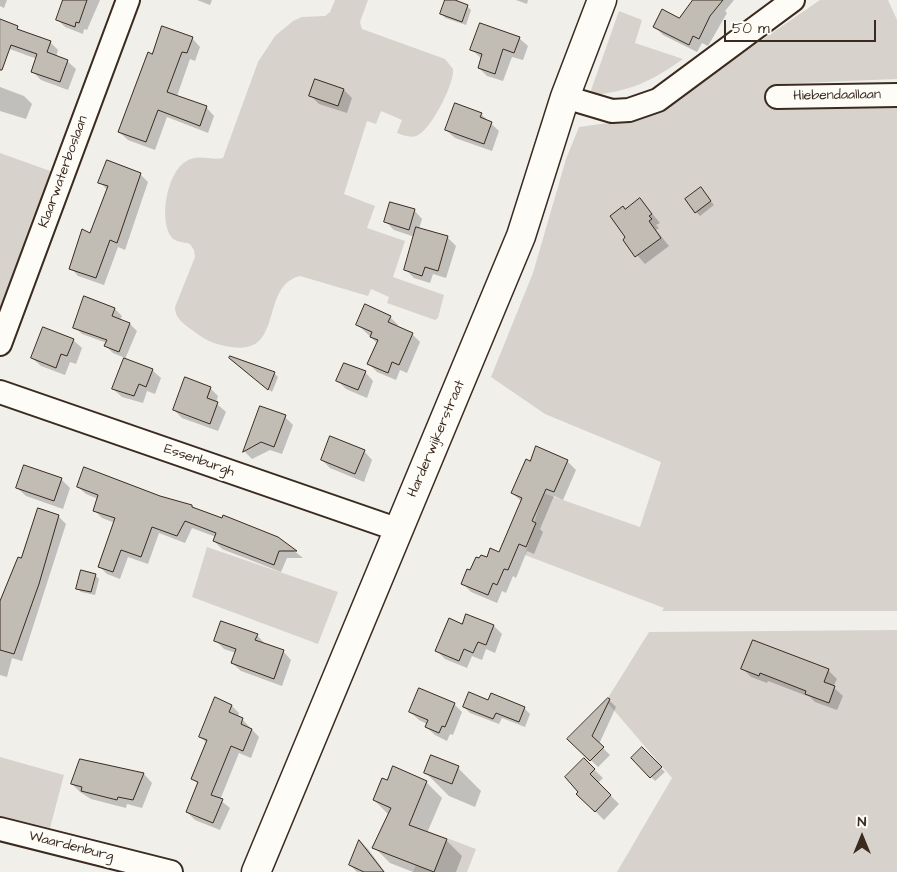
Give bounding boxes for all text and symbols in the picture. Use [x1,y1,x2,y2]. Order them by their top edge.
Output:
scale bar [727,10,880,42]
text: 50 m [732,18,770,39]
street label: Hiebendaallaan [793,87,881,105]
street label: Klaarwaterboslaan [36,114,92,230]
street label: Harderwijkerstraat [405,378,469,500]
street label: Essenburgh [161,441,237,481]
north arrow [837,812,887,862]
text: N [858,812,866,832]
street label: Waardenburg [27,828,115,866]

